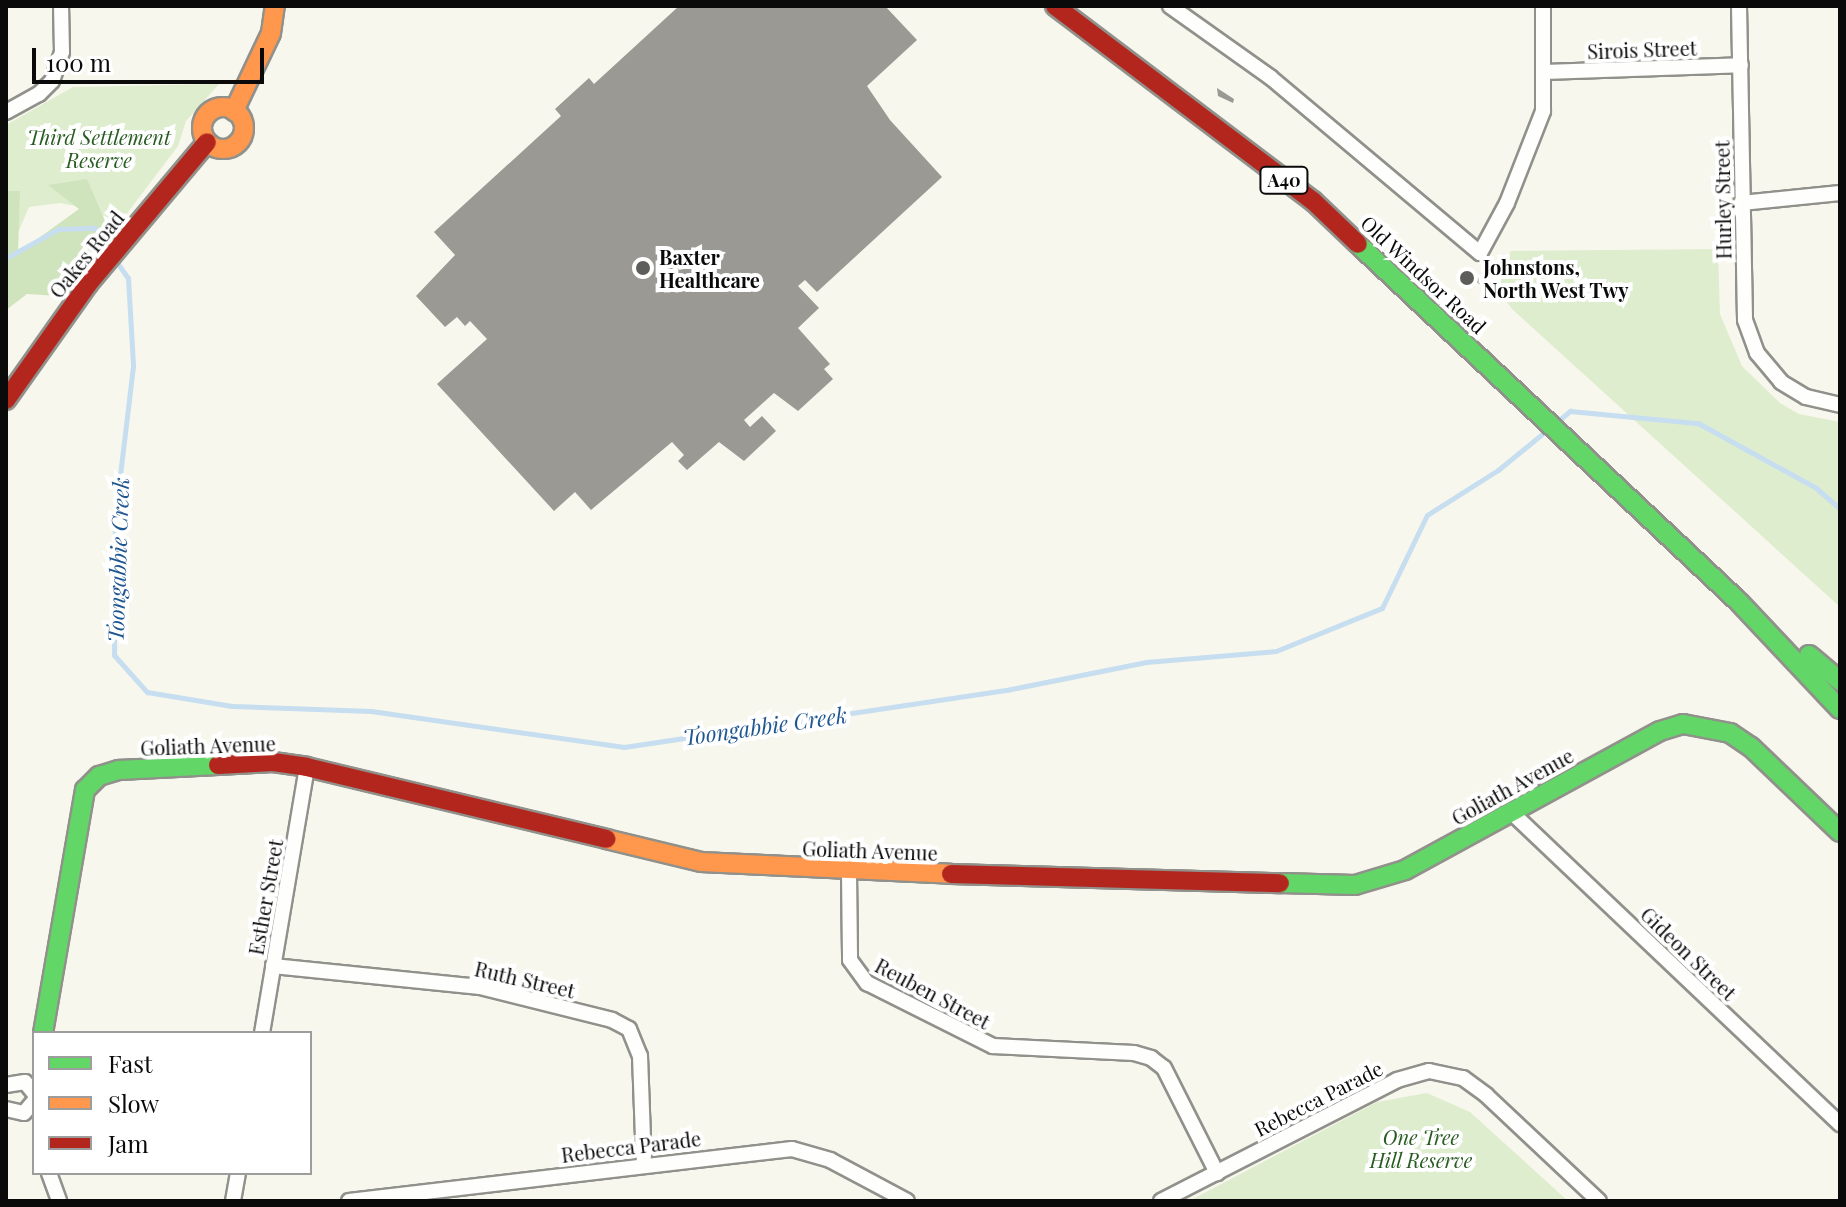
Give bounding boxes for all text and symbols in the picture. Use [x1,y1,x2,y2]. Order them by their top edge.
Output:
scale bar [36,32,268,82]
street label: Sirois Street [1587,35,1697,63]
text: 100 m [46,46,111,78]
park label: Third Settlement Reserve [27,125,171,172]
street label: Hurley Street [1709,140,1735,260]
road number: A40 [1258,166,1310,194]
street label: Oakes Road [44,206,128,302]
street label: Old Windsor Road [1356,210,1492,338]
place label: Baxter Healthcare [659,244,760,291]
place label: Johnstons, North West Twy [1483,254,1630,301]
marker: Baxter Healthcare [634,259,652,277]
marker: Johnstons, North West Twy [1458,269,1476,287]
water label: Toongabbie Creek [102,477,134,643]
water label: Toongabbie Creek [681,701,849,751]
street label: Goliath Avenue [140,731,276,759]
street label: Goliath Avenue [1447,742,1577,830]
street label: Goliath Avenue [802,836,938,864]
street label: Esther Street [243,837,287,957]
street label: Gideon Street [1636,902,1742,1004]
street label: Reuben Street [871,953,995,1033]
street label: Ruth Street [473,956,577,1002]
legend [32,1031,312,1175]
text: Fast [108,1047,153,1079]
street label: Rebecca Parade [1250,1055,1386,1141]
text: Slow [108,1087,159,1119]
park label: One Tree Hill Reserve [1369,1124,1473,1171]
street label: Rebecca Parade [560,1126,702,1166]
text: Jam [108,1127,149,1159]

